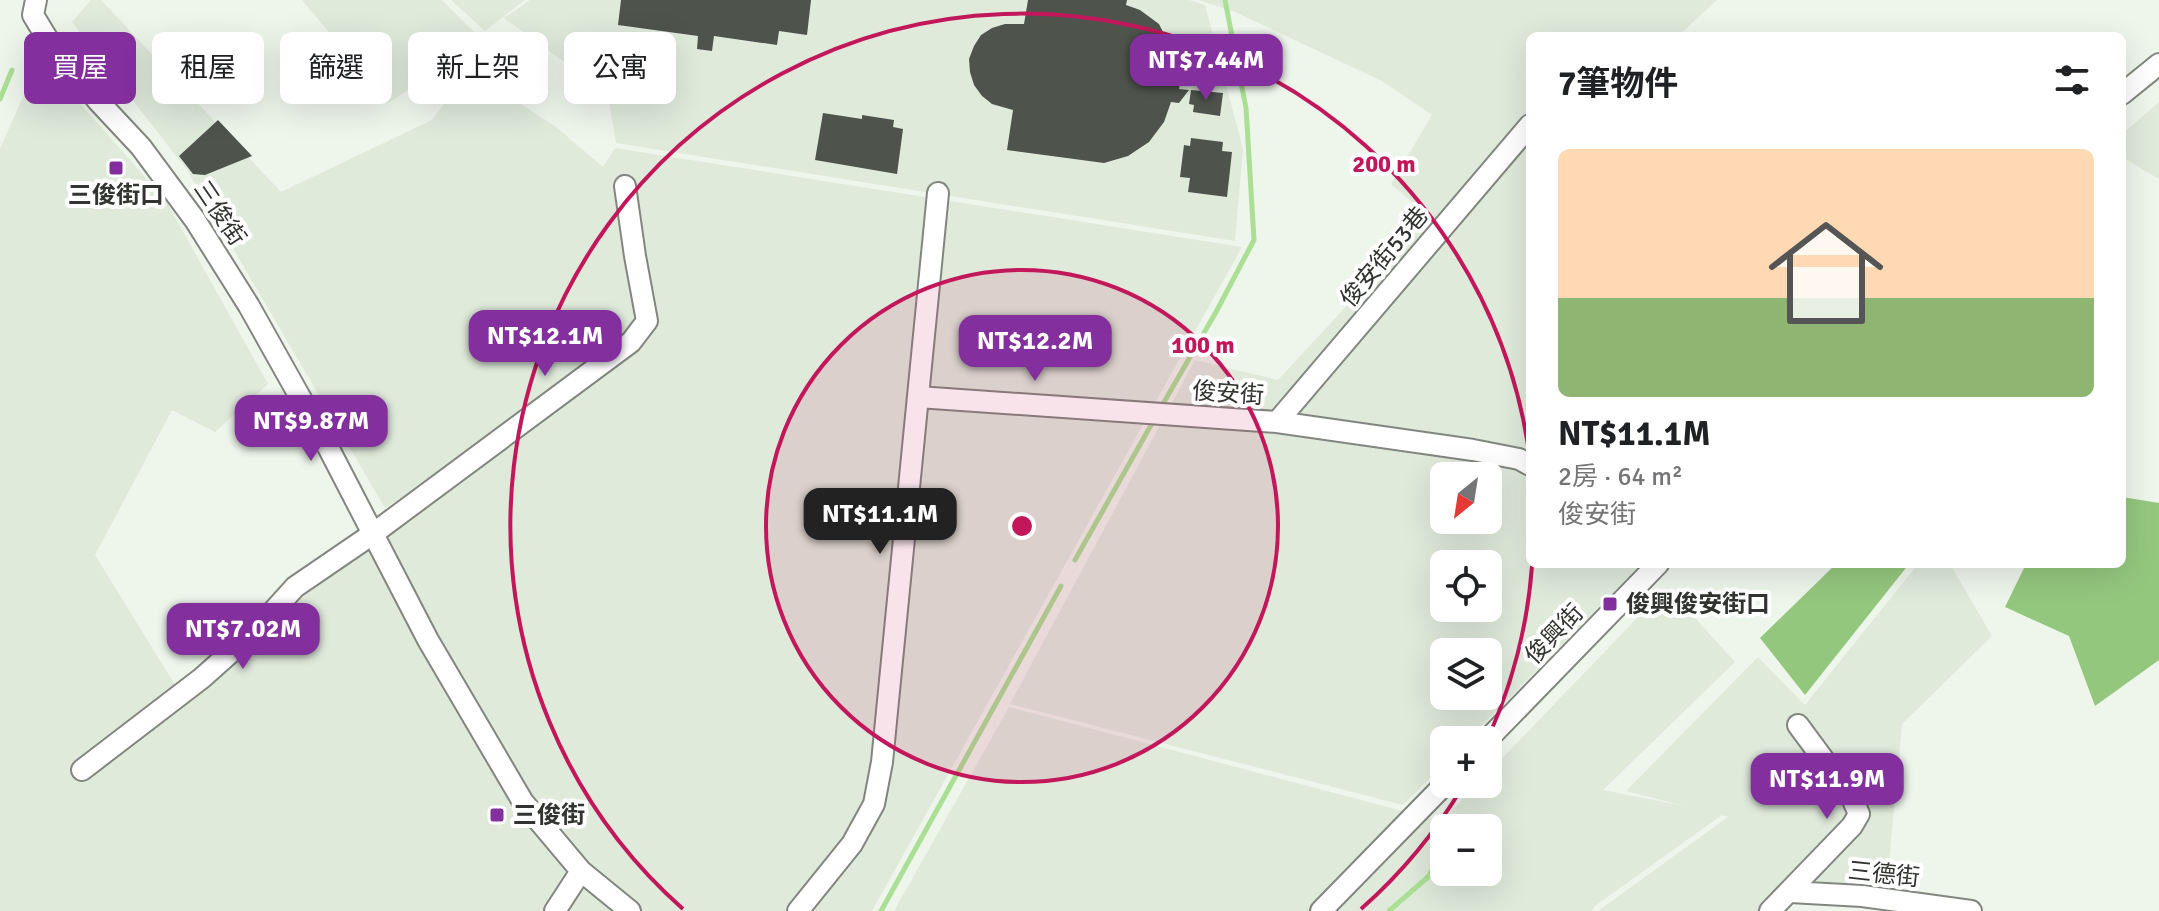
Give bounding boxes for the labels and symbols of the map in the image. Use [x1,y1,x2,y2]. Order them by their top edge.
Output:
pin: NT$7.44M [1123,34,1289,102]
text: 200 m [1352,149,1416,179]
marker: 三俊街口 [107,159,125,177]
street label: 三俊街 [187,175,253,251]
place label: 三俊街口 [68,180,164,210]
street label: 俊安街53巷 [1333,201,1435,313]
pin: NT$12.1M [462,310,628,378]
pin: NT$12.2M [952,315,1118,383]
text: 100 m [1171,330,1235,360]
street label: 俊安街 [1191,376,1265,410]
pin: NT$9.87M [228,395,394,463]
north arrow [1430,462,1502,534]
pin: NT$11.1M [797,488,963,556]
centre of rings [1008,512,1036,540]
place label: 俊興俊安街口 [1626,589,1770,619]
marker: 俊興俊安街口 [1601,595,1619,613]
street label: 俊興街 [1518,598,1590,670]
pin: NT$7.02M [160,603,326,671]
pin: NT$11.9M [1744,753,1910,821]
place label: 三俊街 [513,800,585,830]
marker: 三俊街 [488,806,506,824]
street label: 三德街 [1847,855,1921,893]

